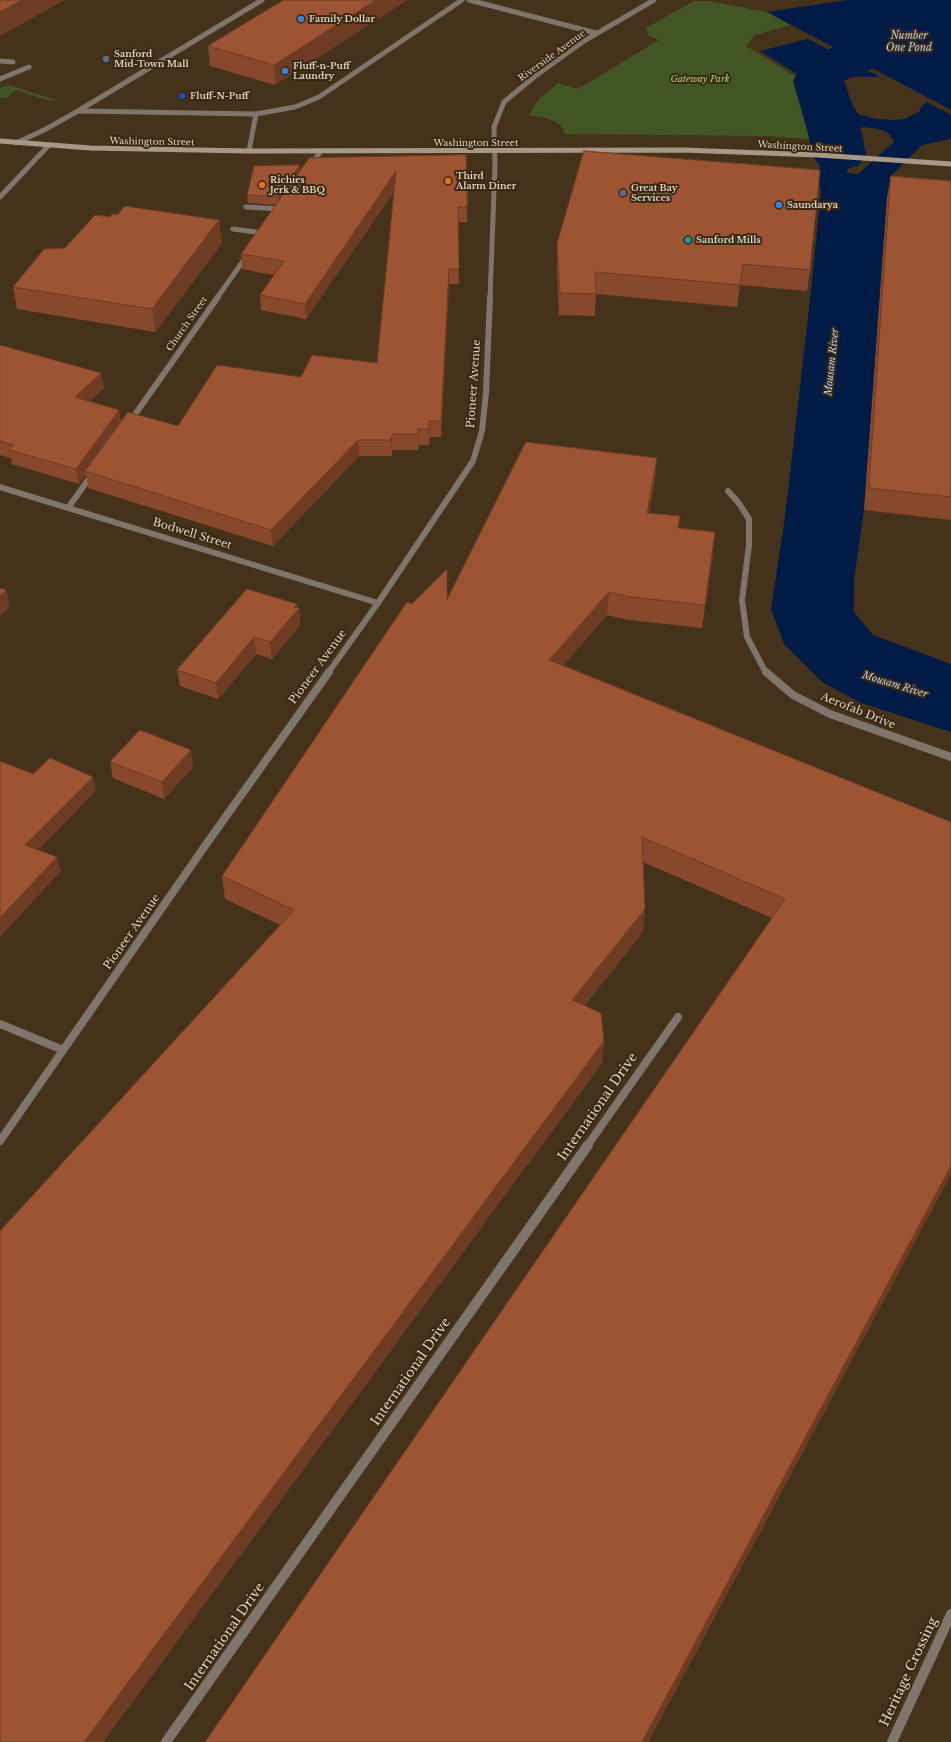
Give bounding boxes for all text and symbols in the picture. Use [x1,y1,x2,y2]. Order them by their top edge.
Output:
marker: Family Dollar [296,14,306,24]
place label: Family Dollar [309,14,375,24]
street label: Riverside Avenue [516,28,588,84]
water label: Number One Pond [886,30,932,54]
place label: Sanford Mid-Town Mall [114,49,189,70]
marker: Sanford Mid-Town Mall [101,54,111,64]
place label: Fluff-n-Puff Laundry [293,61,350,82]
marker: Fluff-n-Puff Laundry [280,66,290,76]
park label: Gateway Park [670,74,730,84]
marker: Fluff-N-Puff [177,91,187,101]
place label: Fluff-N-Puff [190,91,249,101]
street label: Washington Street [109,136,195,148]
street label: Washington Street [434,138,518,148]
street label: Washington Street [757,139,843,155]
place label: Third Alarm Diner [456,171,516,192]
place label: Richies Jerk & BBQ [270,175,325,196]
marker: Third Alarm Diner [443,176,453,186]
marker: Richies Jerk & BBQ [257,180,267,190]
place label: Great Bay Services [631,183,678,204]
marker: Great Bay Services [618,188,628,198]
marker: Saundarya [774,200,784,210]
place label: Saundarya [787,200,838,210]
marker: Sanford Mills [683,235,693,245]
place label: Sanford Mills [696,235,761,245]
street label: Church Street [164,295,210,353]
water label: Mousam River [822,328,842,396]
street label: Pioneer Avenue [464,339,484,429]
street label: Bodwell Street [151,516,233,552]
street label: Pioneer Avenue [287,627,349,707]
water label: Mousam River [861,669,929,701]
street label: Aerofab Drive [819,690,897,732]
street label: Pioneer Avenue [101,892,163,972]
street label: International Drive [555,1050,641,1164]
street label: International Drive [368,1315,454,1429]
street label: International Drive [182,1580,268,1694]
street label: Heritage Crossing [877,1615,941,1729]

